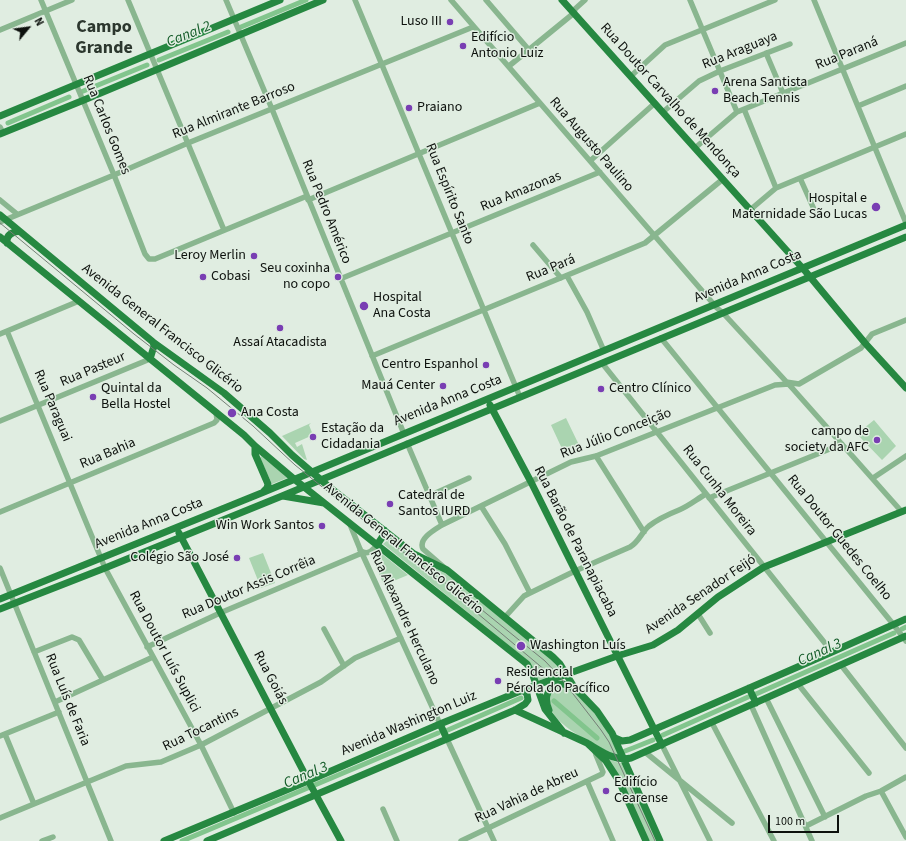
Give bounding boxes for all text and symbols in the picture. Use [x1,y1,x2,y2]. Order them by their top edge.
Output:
north arrow [8,8,48,48]
place label: Luso III [400,14,442,30]
text: N [31,15,47,29]
district label: Campo Grande [75,17,133,60]
marker: Luso III [445,17,455,27]
water label: Canal 2 [164,18,214,52]
street label: Rua Doutor Carvalho de Mendonça [596,20,744,182]
street label: Rua Araguaya [700,28,780,74]
place label: Edifício Antonio Luiz [471,30,544,62]
street label: Rua Paraná [813,34,881,74]
marker: Edifício Antonio Luiz [458,41,468,51]
street label: Rua Carlos Gomes [78,73,134,177]
place label: Arena Santista Beach Tennis [723,75,807,108]
street label: Rua Almirante Barroso [170,79,298,143]
marker: Arena Santista Beach Tennis [710,86,720,96]
street label: Rua Augusto Paulino [545,94,637,196]
place label: Praiano [417,100,462,116]
marker: Praiano [404,103,414,113]
street label: Rua Espírito Santo [421,141,477,247]
street label: Rua Pedro Américo [297,157,355,267]
street label: Rua Amazonas [478,168,564,216]
place label: Hospital e Maternidade São Lucas [732,191,867,224]
marker: Hospital e Maternidade São Lucas [870,201,882,213]
street label: Avenida Anna Costa [692,247,804,307]
place label: Leroy Merlin [174,248,246,264]
marker: Leroy Merlin [249,251,259,261]
street label: Rua Pará [524,252,578,286]
street label: Avenida General Francisco Glicério [78,261,246,397]
place label: Seu coxinha no copo [260,261,330,294]
place label: Cobasi [211,269,250,285]
marker: Cobasi [198,272,208,282]
marker: Seu coxinha no copo [333,272,343,282]
place label: Hospital Ana Costa [373,290,431,322]
marker: Hospital Ana Costa [358,300,370,312]
marker: Assaí Atacadista [275,323,285,333]
place label: Assaí Atacadista [233,335,327,351]
street label: Rua Pasteur [58,349,128,391]
place label: Centro Espanhol [381,357,478,373]
marker: Centro Espanhol [481,360,491,370]
street label: Rua Paraguai [29,367,75,445]
street label: Avenida Anna Costa [392,372,504,430]
place label: Mauá Center [361,378,435,394]
place label: Quintal da Bella Hostel [101,381,170,414]
marker: Mauá Center [438,381,448,391]
place label: Centro Clínico [609,381,691,397]
marker: Centro Clínico [596,384,606,394]
marker: Quintal da Bella Hostel [88,392,98,402]
place label: Ana Costa [241,405,299,421]
street label: Rua Júlio Conceição [558,405,674,463]
marker: Ana Costa [226,407,238,419]
place label: Estação da Cidadania [321,421,384,454]
place label: campo de society da AFC [785,424,869,456]
marker: Estação da Cidadania [308,432,318,442]
street label: Rua Bahia [78,435,138,473]
marker: campo de society da AFC [872,435,882,445]
street label: Rua Cunha Moreira [678,442,760,540]
street label: Rua Barão de Paranapiacaba [530,464,620,620]
street label: Rua Doutor Guedes Coelho [783,472,895,604]
street label: Avenida General Francisco Glicério [320,479,486,619]
place label: Catedral de Santos IURD [398,488,470,520]
street label: Avenida Anna Costa [93,495,205,553]
marker: Catedral de Santos IURD [385,499,395,509]
place label: Win Work Santos [216,518,314,534]
marker: Win Work Santos [317,521,327,531]
street label: Rua Alexandre Herculano [365,548,443,688]
place label: Colégio São José [130,550,229,566]
street label: Rua Doutor Assis Corrêia [180,552,318,624]
street label: Avenida Senador Feijó [642,552,760,638]
marker: Colégio São José [232,553,242,563]
street label: Rua Doutor Luís Suplici [125,588,203,716]
water label: Canal 3 [795,635,845,671]
place label: Washington Luís [530,638,626,654]
marker: Washington Luís [515,640,527,652]
street label: Rua Goiás [249,648,291,708]
street label: Rua Luís de Faria [41,651,93,749]
place label: Residencial Pérola do Pacífico [506,665,610,698]
marker: Residencial Pérola do Pacífico [493,676,503,686]
street label: Avenida Washington Luiz [339,688,479,760]
street label: Rua Tocantins [160,704,242,756]
water label: Canal 3 [281,759,331,793]
street label: Rua Vahia de Abreu [472,765,582,827]
place label: Edifício Cearense [614,775,668,808]
marker: Edifício Cearense [601,786,611,796]
scale bar [770,807,841,833]
text: 100 m [775,813,805,830]

